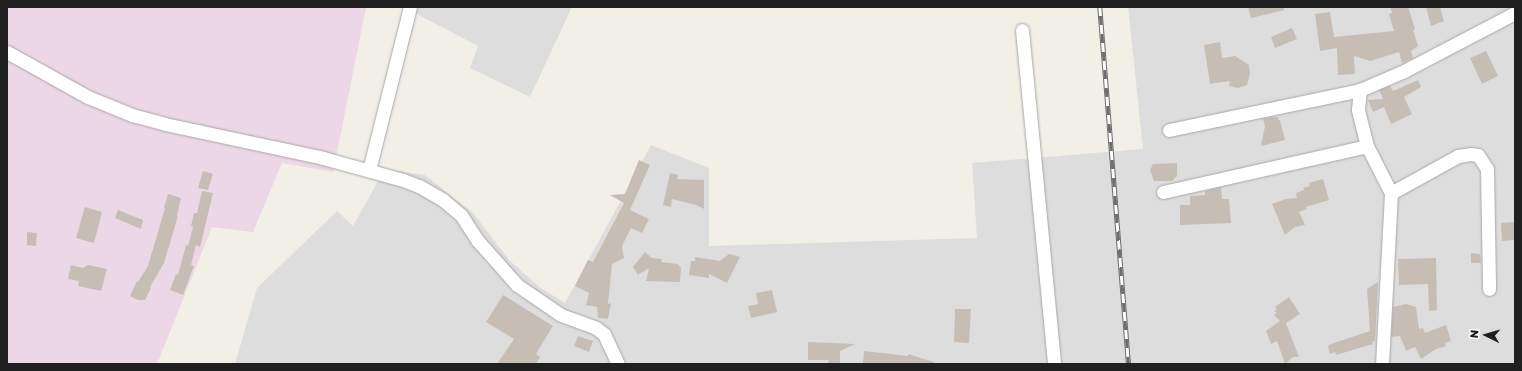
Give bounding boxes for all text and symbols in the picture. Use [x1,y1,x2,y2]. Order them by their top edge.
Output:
north arrow [1466,315,1506,355]
text: N [1467,329,1480,339]

